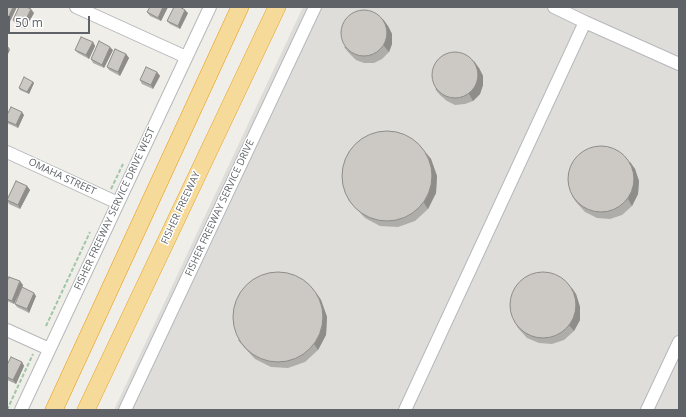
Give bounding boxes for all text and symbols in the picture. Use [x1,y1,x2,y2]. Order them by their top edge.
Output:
scale bar [10,8,92,34]
text: 50 m [15,14,43,31]
street label: FISHER FREEWAY SERVICE DRIVE WEST [72,126,158,292]
street label: FISHER FREEWAY SERVICE DRIVE [183,138,257,278]
street label: OMAHA STREET [26,156,98,198]
street label: FISHER FREEWAY [159,170,203,246]

